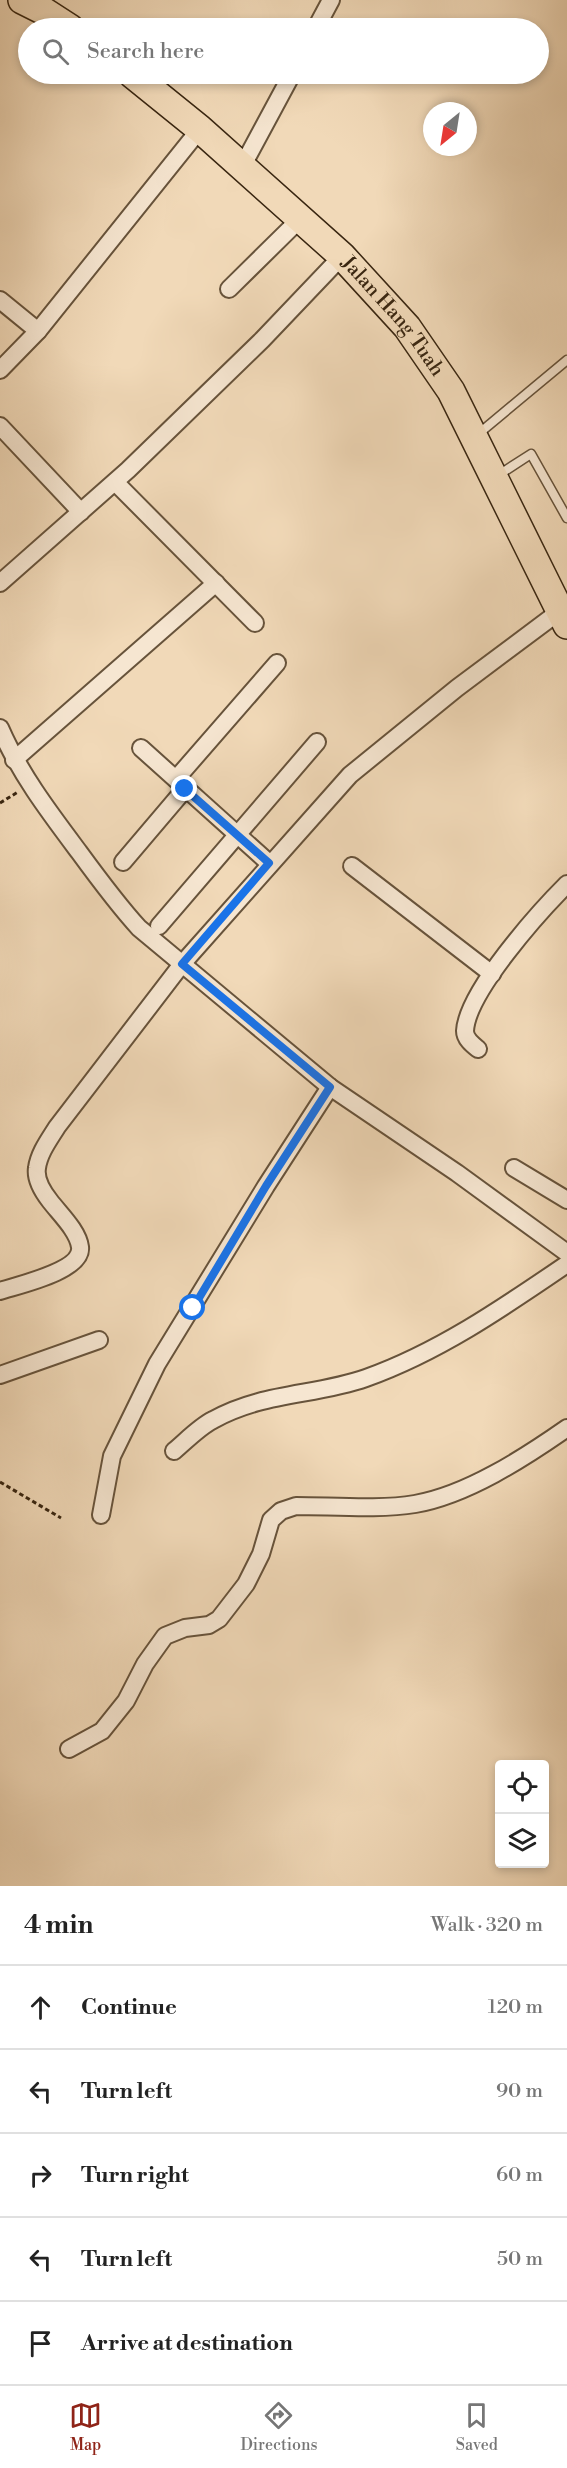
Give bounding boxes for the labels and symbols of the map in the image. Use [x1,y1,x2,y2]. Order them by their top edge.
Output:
north arrow [423,102,477,156]
street label: Jalan Hang Tuah [335,250,450,381]
route end [171,775,197,801]
route start [179,1294,205,1320]

